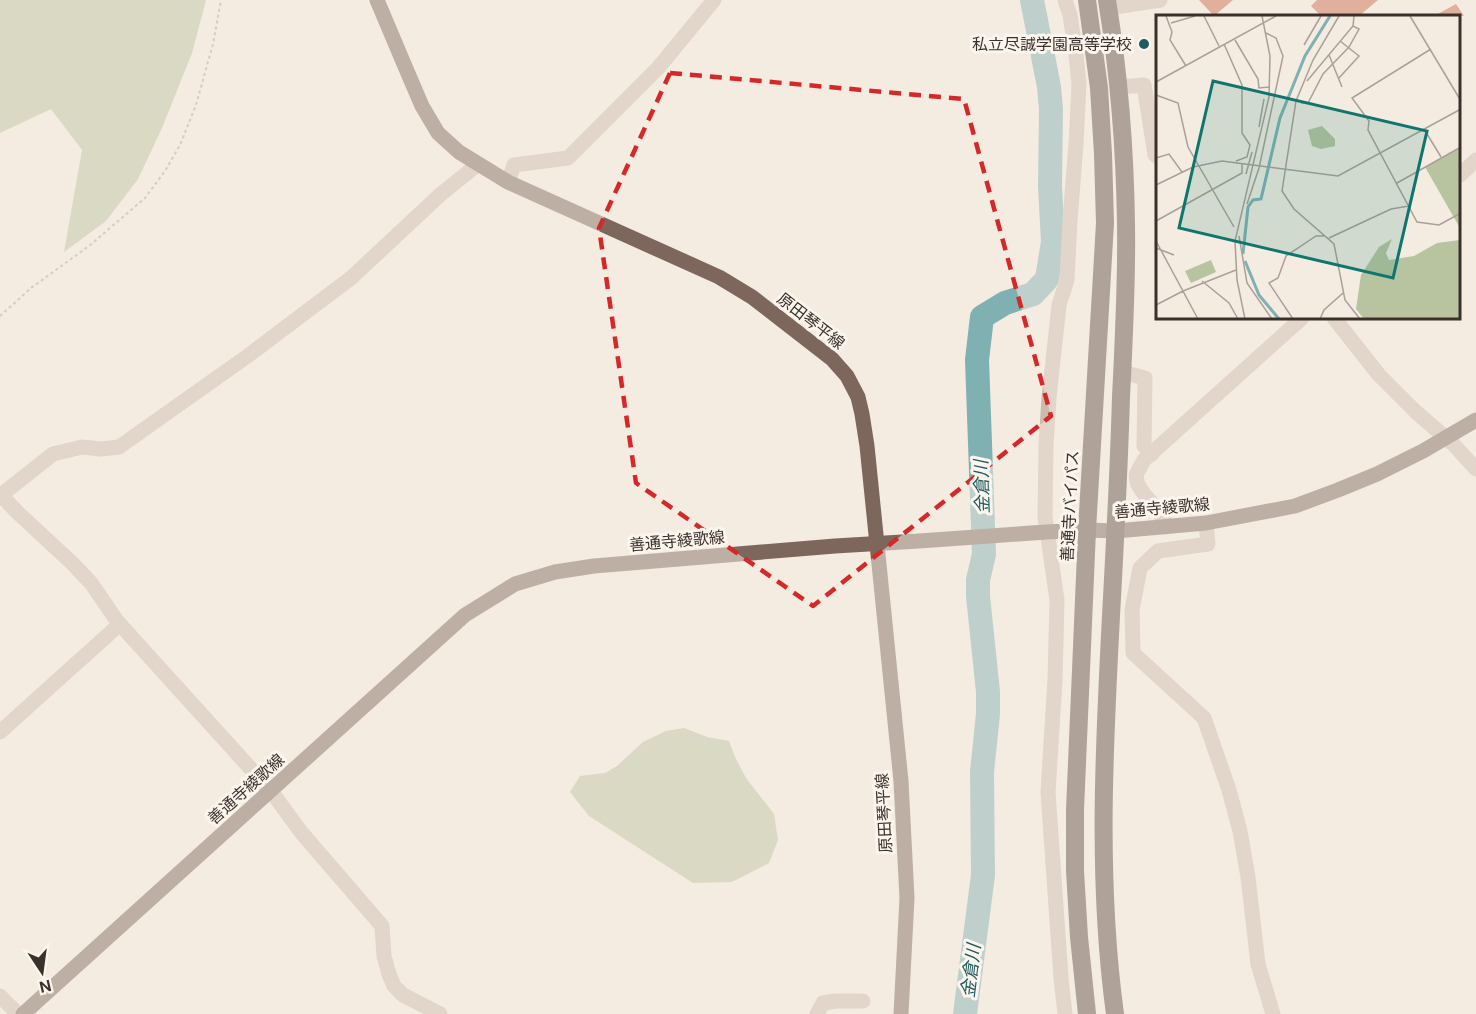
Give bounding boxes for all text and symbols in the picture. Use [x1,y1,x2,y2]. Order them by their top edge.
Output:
inset map [1156,15,1461,320]
place label: 私立尽誠学園高等学校 [972,34,1132,55]
marker: 私立尽誠学園高等学校 [1137,37,1151,51]
street label: 原田琴平線 [773,288,849,354]
street label: 善通寺バイパス [1057,450,1083,562]
water label: 金倉川 [969,458,995,514]
street label: 善通寺綾歌線 [1113,493,1211,523]
street label: 善通寺綾歌線 [628,526,726,556]
street label: 善通寺綾歌線 [203,749,289,829]
street label: 原田琴平線 [871,772,897,854]
water label: 金倉川 [956,941,986,999]
north arrow [12,942,72,1002]
text: N [37,975,53,998]

